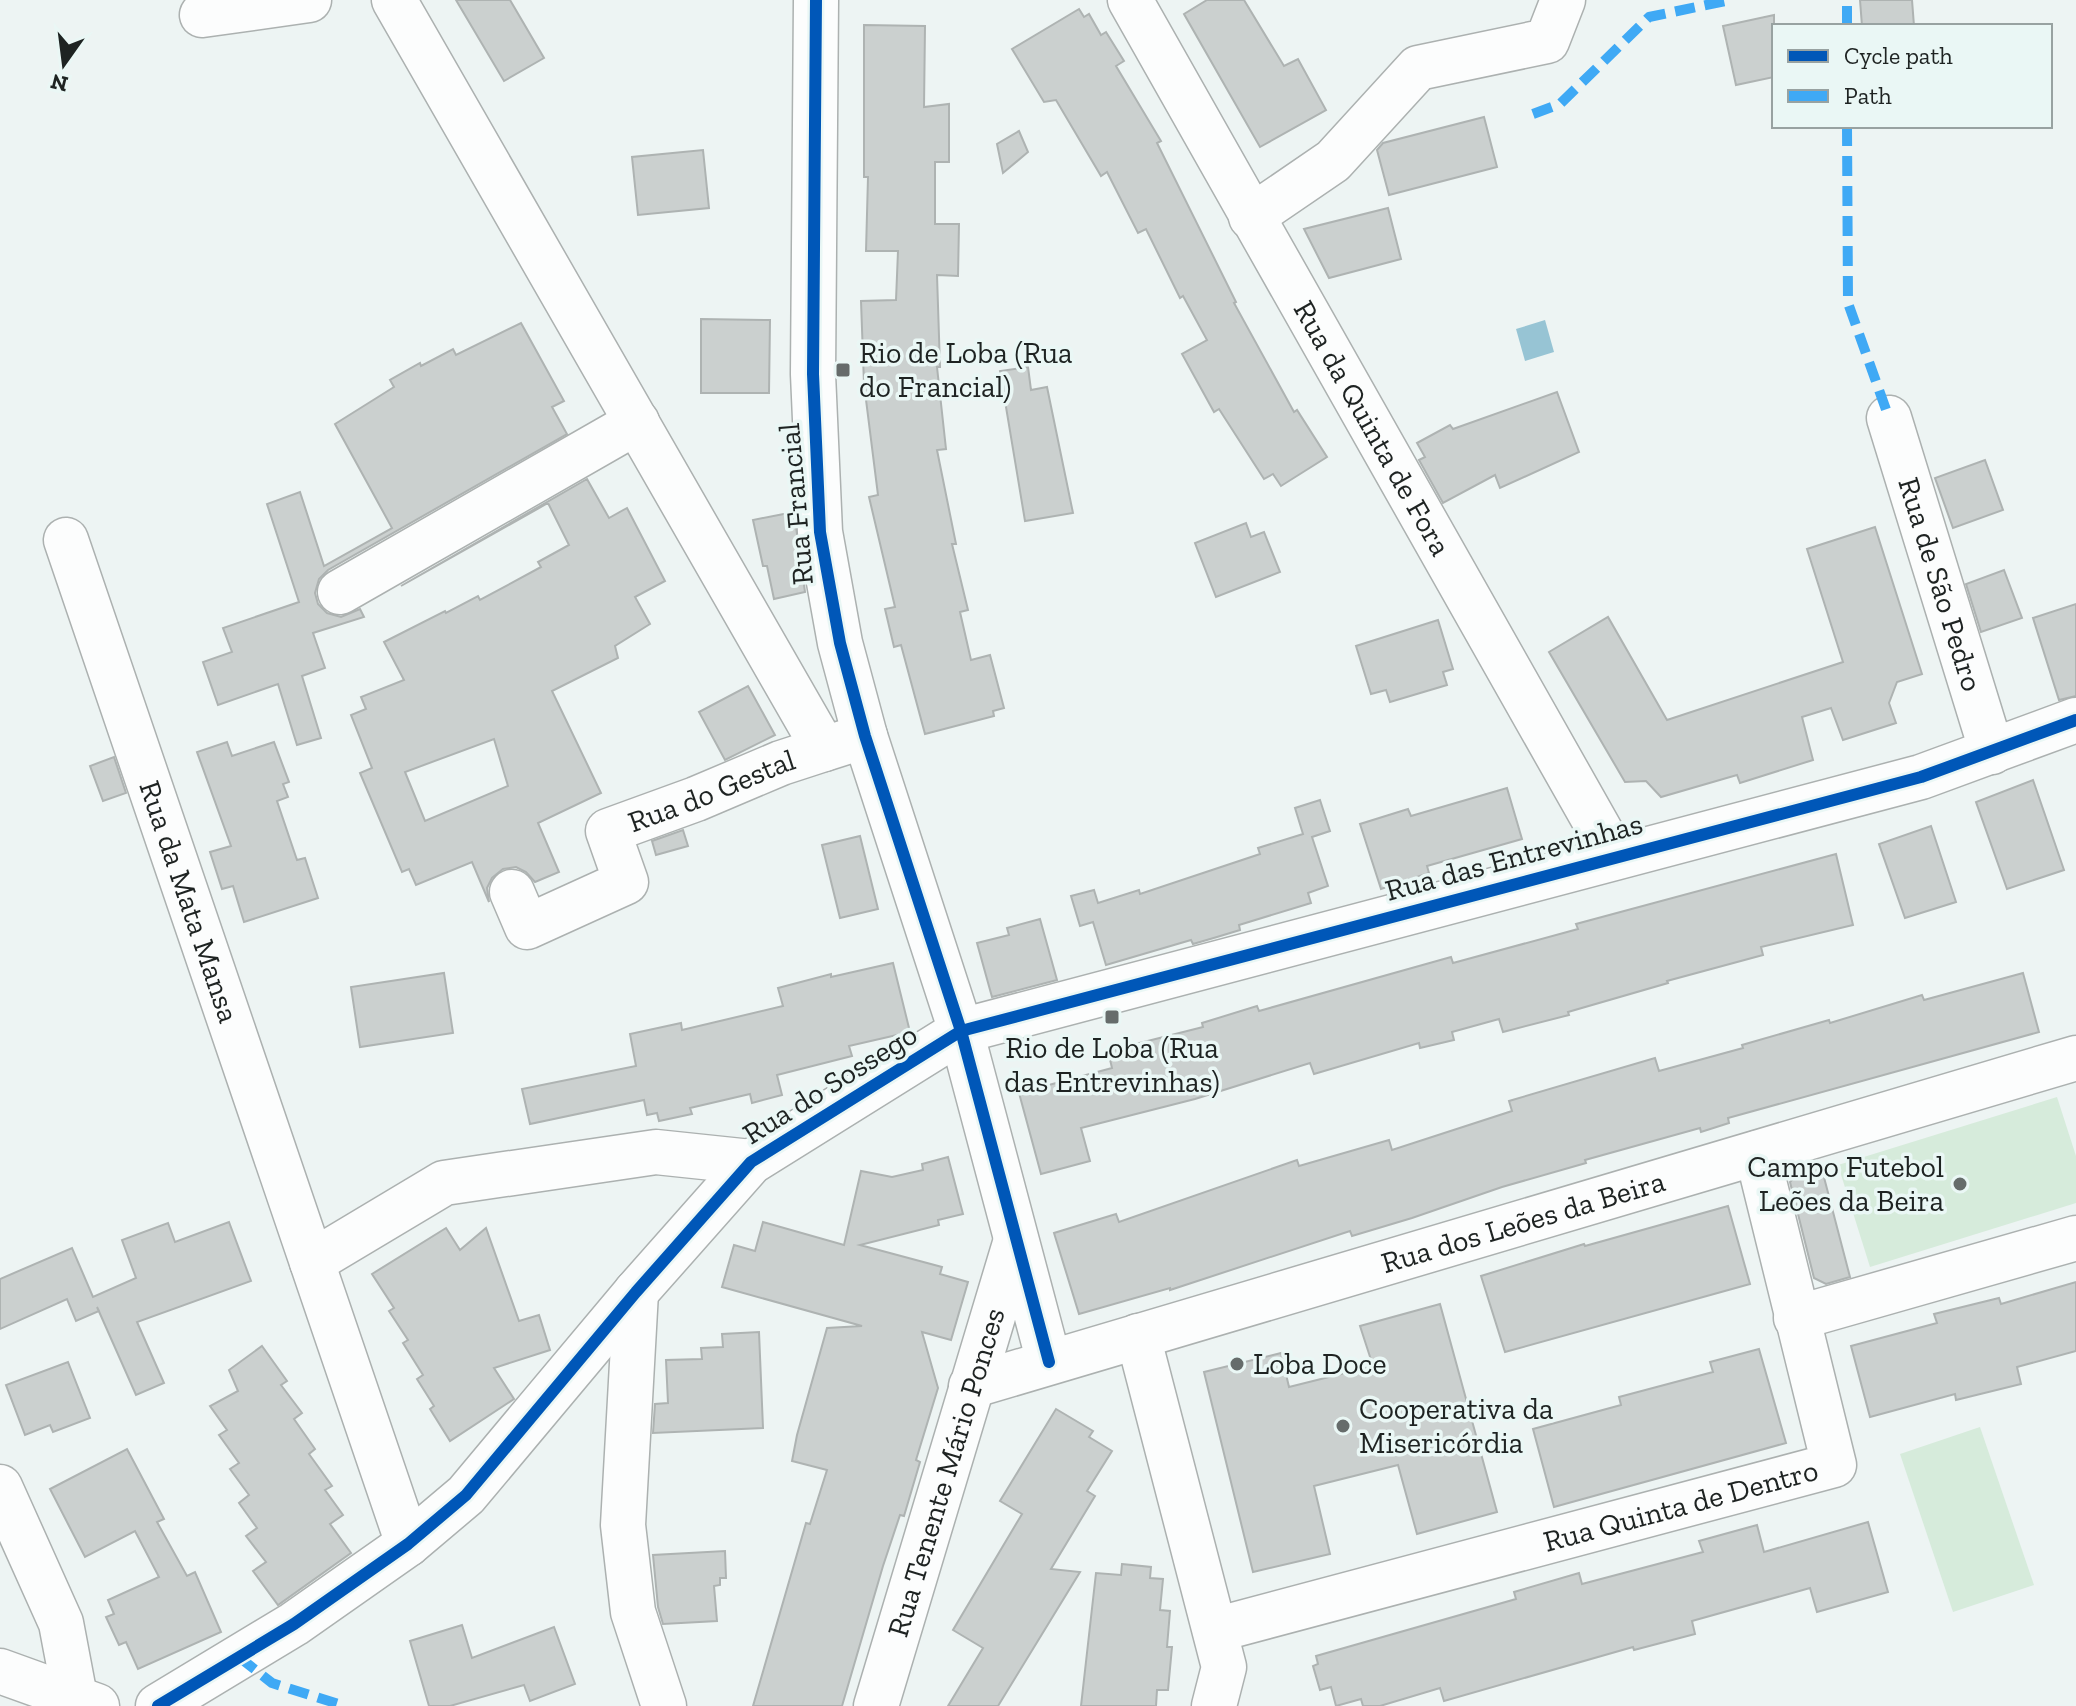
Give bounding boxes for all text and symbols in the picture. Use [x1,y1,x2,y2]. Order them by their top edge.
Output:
north arrow [24,24,104,104]
legend [1772,24,2052,128]
text: Cycle path [1844,41,1953,70]
text: N [48,68,71,98]
text: Path [1844,81,1892,110]
street label: Rua da Quinta de Fora [1286,294,1459,562]
place label: Rio de Loba (Rua do Francial) [859,335,1073,405]
marker: Rio de Loba (Rua do Francial) [834,361,852,379]
street label: Rua Francial [771,422,821,586]
street label: Rua de São Pedro [1890,473,1990,696]
street label: Rua do Gestal [623,742,800,840]
street label: Rua da Mata Mansa [131,776,247,1027]
street label: Rua das Entrevinhas [1381,805,1647,909]
marker: Rio de Loba (Rua das Entrevinhas) [1103,1008,1121,1026]
street label: Rua do Sossego [736,1016,924,1152]
place label: Rio de Loba (Rua das Entrevinhas) [1004,1030,1220,1100]
place label: Campo Futebol Leões da Beira [1747,1149,1944,1219]
street label: Rua dos Leões da Beira [1377,1163,1669,1281]
marker: Campo Futebol Leões da Beira [1951,1175,1969,1193]
street label: Rua Tenente Mário Ponces [880,1304,1013,1641]
place label: Loba Doce [1253,1346,1387,1382]
marker: Loba Doce [1228,1355,1246,1373]
place label: Cooperativa da Misericórdia [1359,1391,1554,1461]
marker: Cooperativa da Misericórdia [1334,1417,1352,1435]
street label: Rua Quinta de Dentro [1540,1452,1822,1560]

